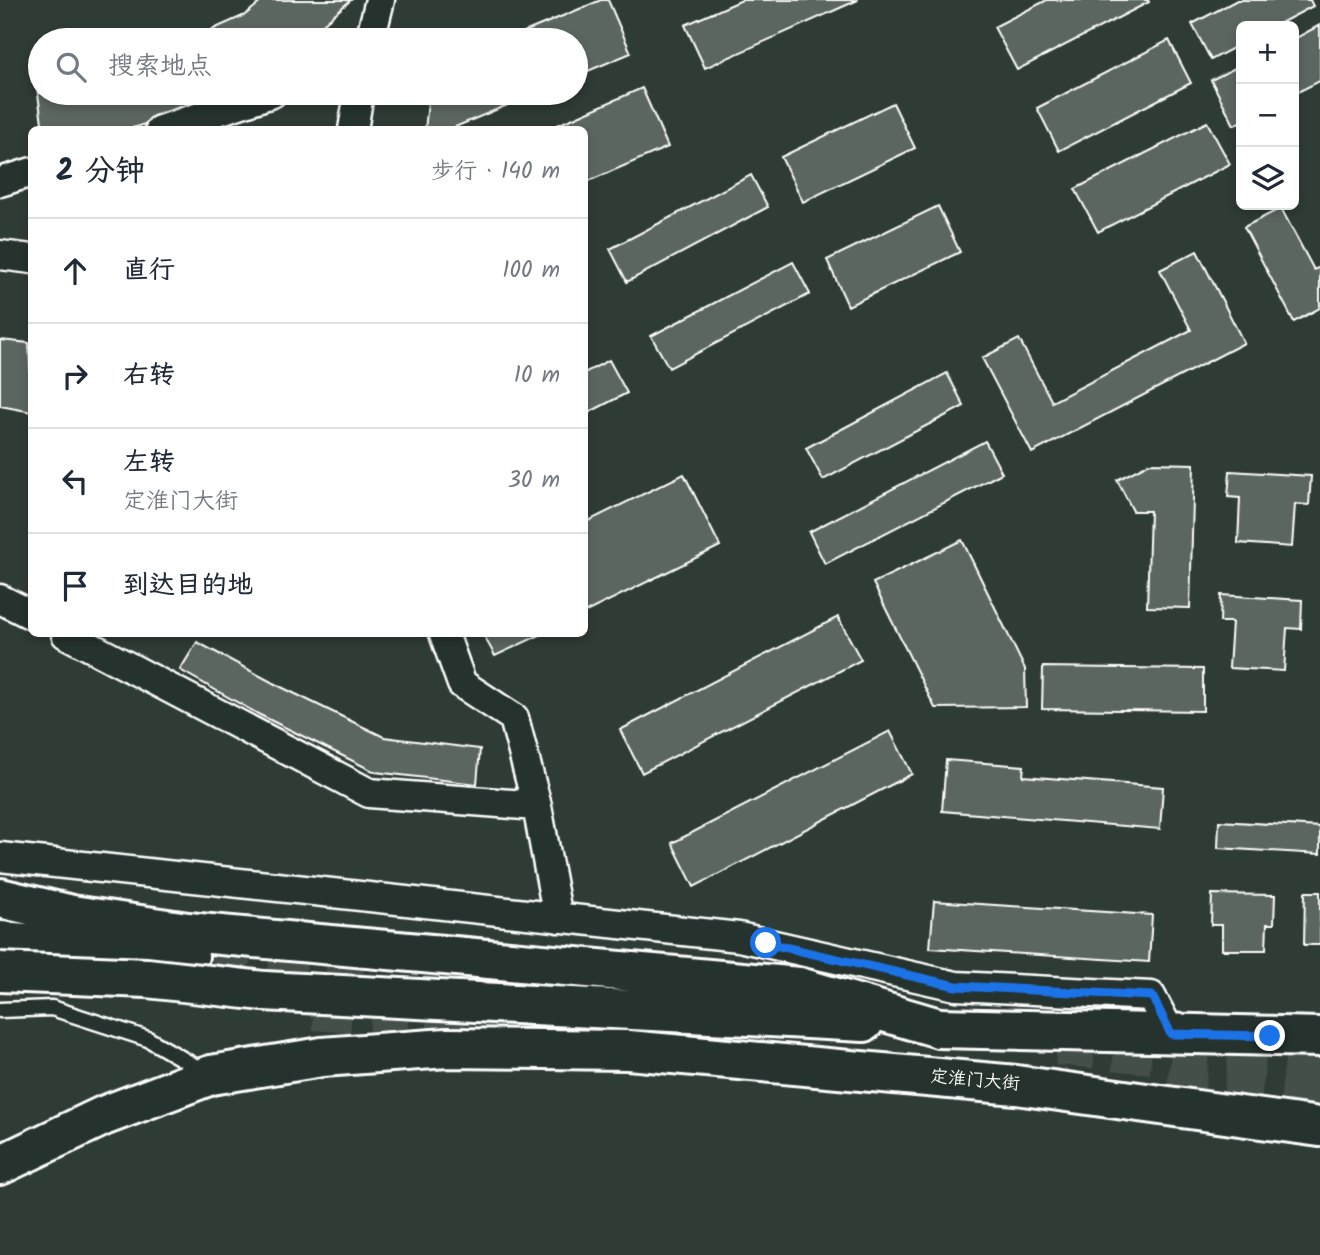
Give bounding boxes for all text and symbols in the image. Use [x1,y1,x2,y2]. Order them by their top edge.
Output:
map controls [1236,21,1299,210]
button: + [1236,21,1299,84]
search box [28,28,588,105]
text: 搜索地点 [108,46,212,88]
icon: search [52,48,90,86]
button: − [1236,84,1299,147]
button: layers [1236,147,1299,210]
text: 2 分钟 [56,148,145,196]
text: 步行 · 140 m [431,154,560,190]
text: 直行 [123,250,175,292]
icon: ahead [56,252,94,290]
text: 100 m [502,253,560,289]
text: 右转 [123,355,175,397]
icon: right [56,357,94,395]
text: 10 m [514,358,560,394]
text: 左转 [123,442,175,484]
icon: left [56,462,94,500]
text: 30 m [508,463,560,499]
text: 定淮门大街 [123,484,238,520]
text: 到达目的地 [123,565,253,607]
icon: arrive [56,567,94,605]
route start [750,927,781,958]
route end [1254,1020,1285,1051]
street label: 定淮门大街 [929,1063,1021,1099]

